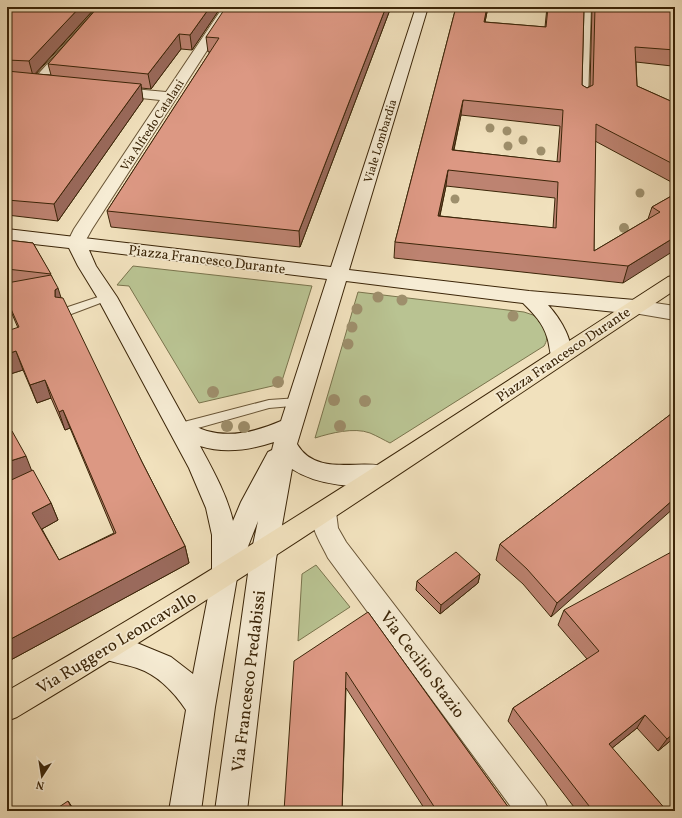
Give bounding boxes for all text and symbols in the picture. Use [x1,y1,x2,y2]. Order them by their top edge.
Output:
street label: Via Alfredo Catalani [117,76,189,174]
street label: Viale Lombardia [361,98,401,185]
street label: Piazza Francesco Durante [127,241,287,280]
street label: Piazza Francesco Durante [493,303,635,407]
street label: Via Ruggero Leoncavallo [32,586,201,700]
street label: Via Francesco Predabissi [227,589,272,773]
street label: Via Cecilio Stazio [374,607,470,723]
north arrow [22,756,62,796]
text: N [35,776,46,792]

